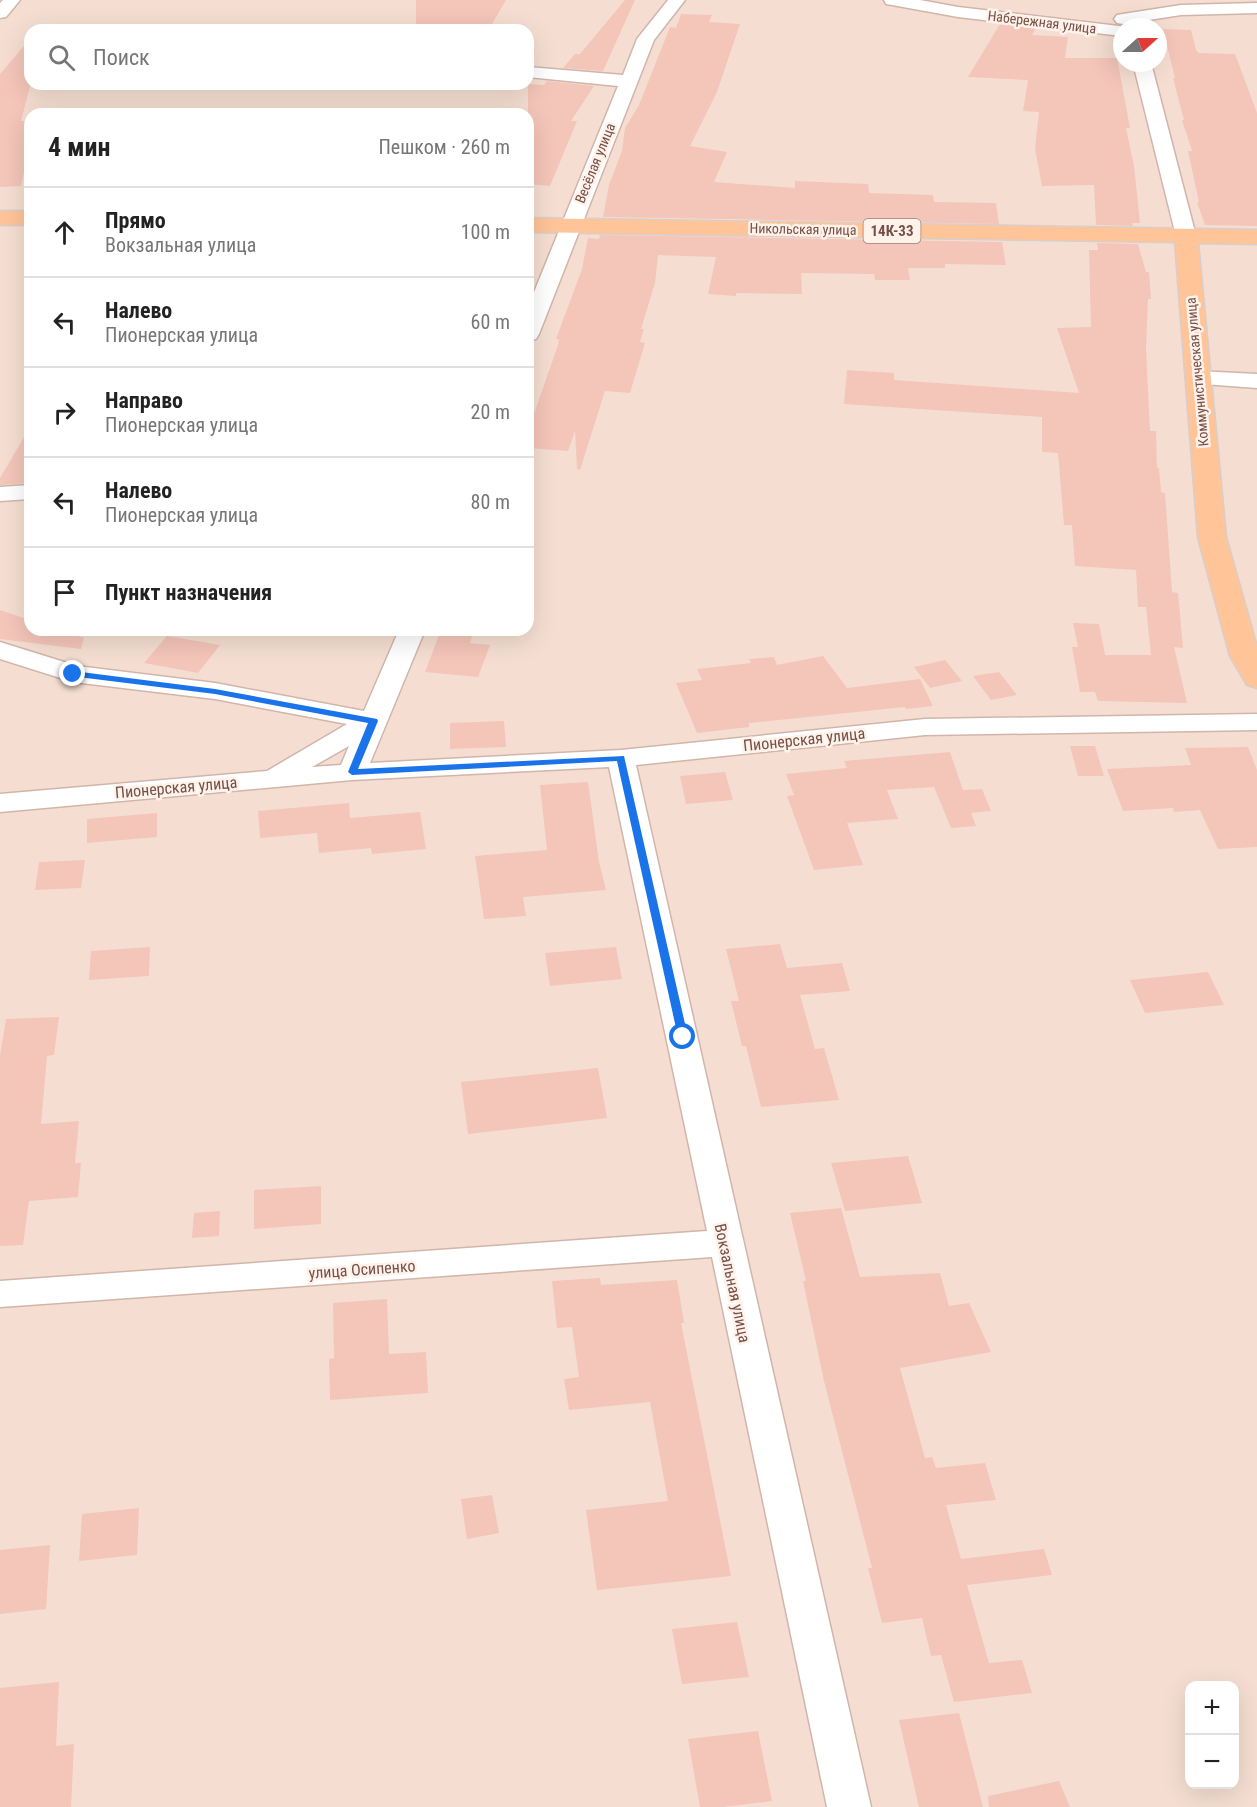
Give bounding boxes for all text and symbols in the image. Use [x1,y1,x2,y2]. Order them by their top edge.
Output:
street label: Набережная улица [987,7,1097,37]
north arrow [1113,18,1167,72]
search box [24,24,534,90]
icon: search [45,41,78,74]
text: Поиск [93,45,150,70]
street label: Весёлая улица [572,121,618,205]
text: 4 мин [48,132,110,162]
text: Пешком · 260 m [378,135,510,159]
text: Прямо [105,208,166,233]
icon: ahead [48,216,81,249]
road number: 14К-33 [864,219,920,243]
text: 100 m [461,220,510,244]
street label: Никольская улица [749,220,857,238]
text: Вокзальная улица [105,233,256,257]
street label: Коммунистическая улица [1183,297,1211,447]
text: Налево [105,298,172,323]
icon: left [48,306,81,339]
text: 60 m [471,310,510,334]
text: Пионерская улица [105,323,258,347]
text: Направо [105,388,183,413]
icon: right [48,396,81,429]
text: 20 m [471,400,510,424]
text: Пионерская улица [105,413,258,437]
text: Налево [105,478,172,503]
icon: left [48,486,81,519]
text: 80 m [471,490,510,514]
text: Пионерская улица [105,503,258,527]
icon: arrive [48,576,81,609]
text: Пункт назначения [105,580,272,605]
route end [59,660,85,686]
street label: Пионерская улица [742,724,866,755]
street label: Пионерская улица [114,773,238,802]
route start [669,1023,695,1049]
street label: Вокзальная улица [711,1222,754,1344]
street label: улица Осипенко [308,1256,416,1283]
map controls [1185,1681,1239,1789]
button: + [1185,1681,1239,1735]
button: − [1185,1735,1239,1789]

